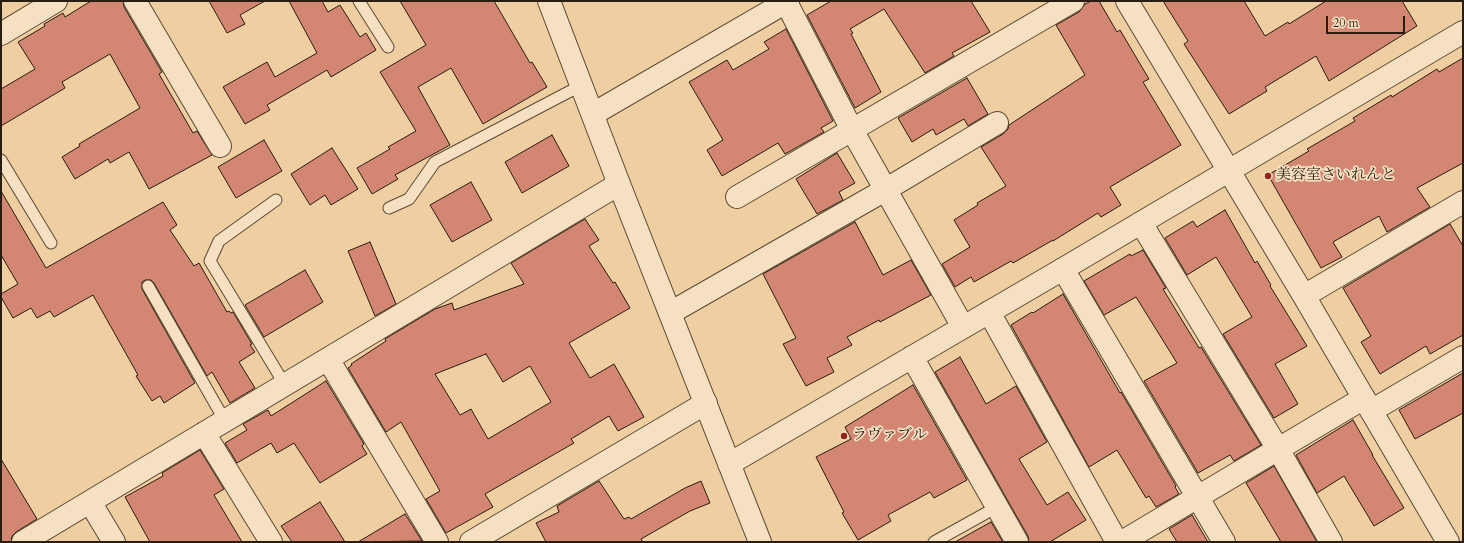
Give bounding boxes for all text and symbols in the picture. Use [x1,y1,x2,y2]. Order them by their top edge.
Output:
scale bar [1328,8,1407,34]
text: 20 m [1333,15,1359,31]
place label: 美容室さいれんと [1276,167,1396,185]
marker: 美容室さいれんと [1263,171,1273,181]
place label: ラヴァブル [852,427,927,445]
marker: ラヴァブル [839,431,849,441]

